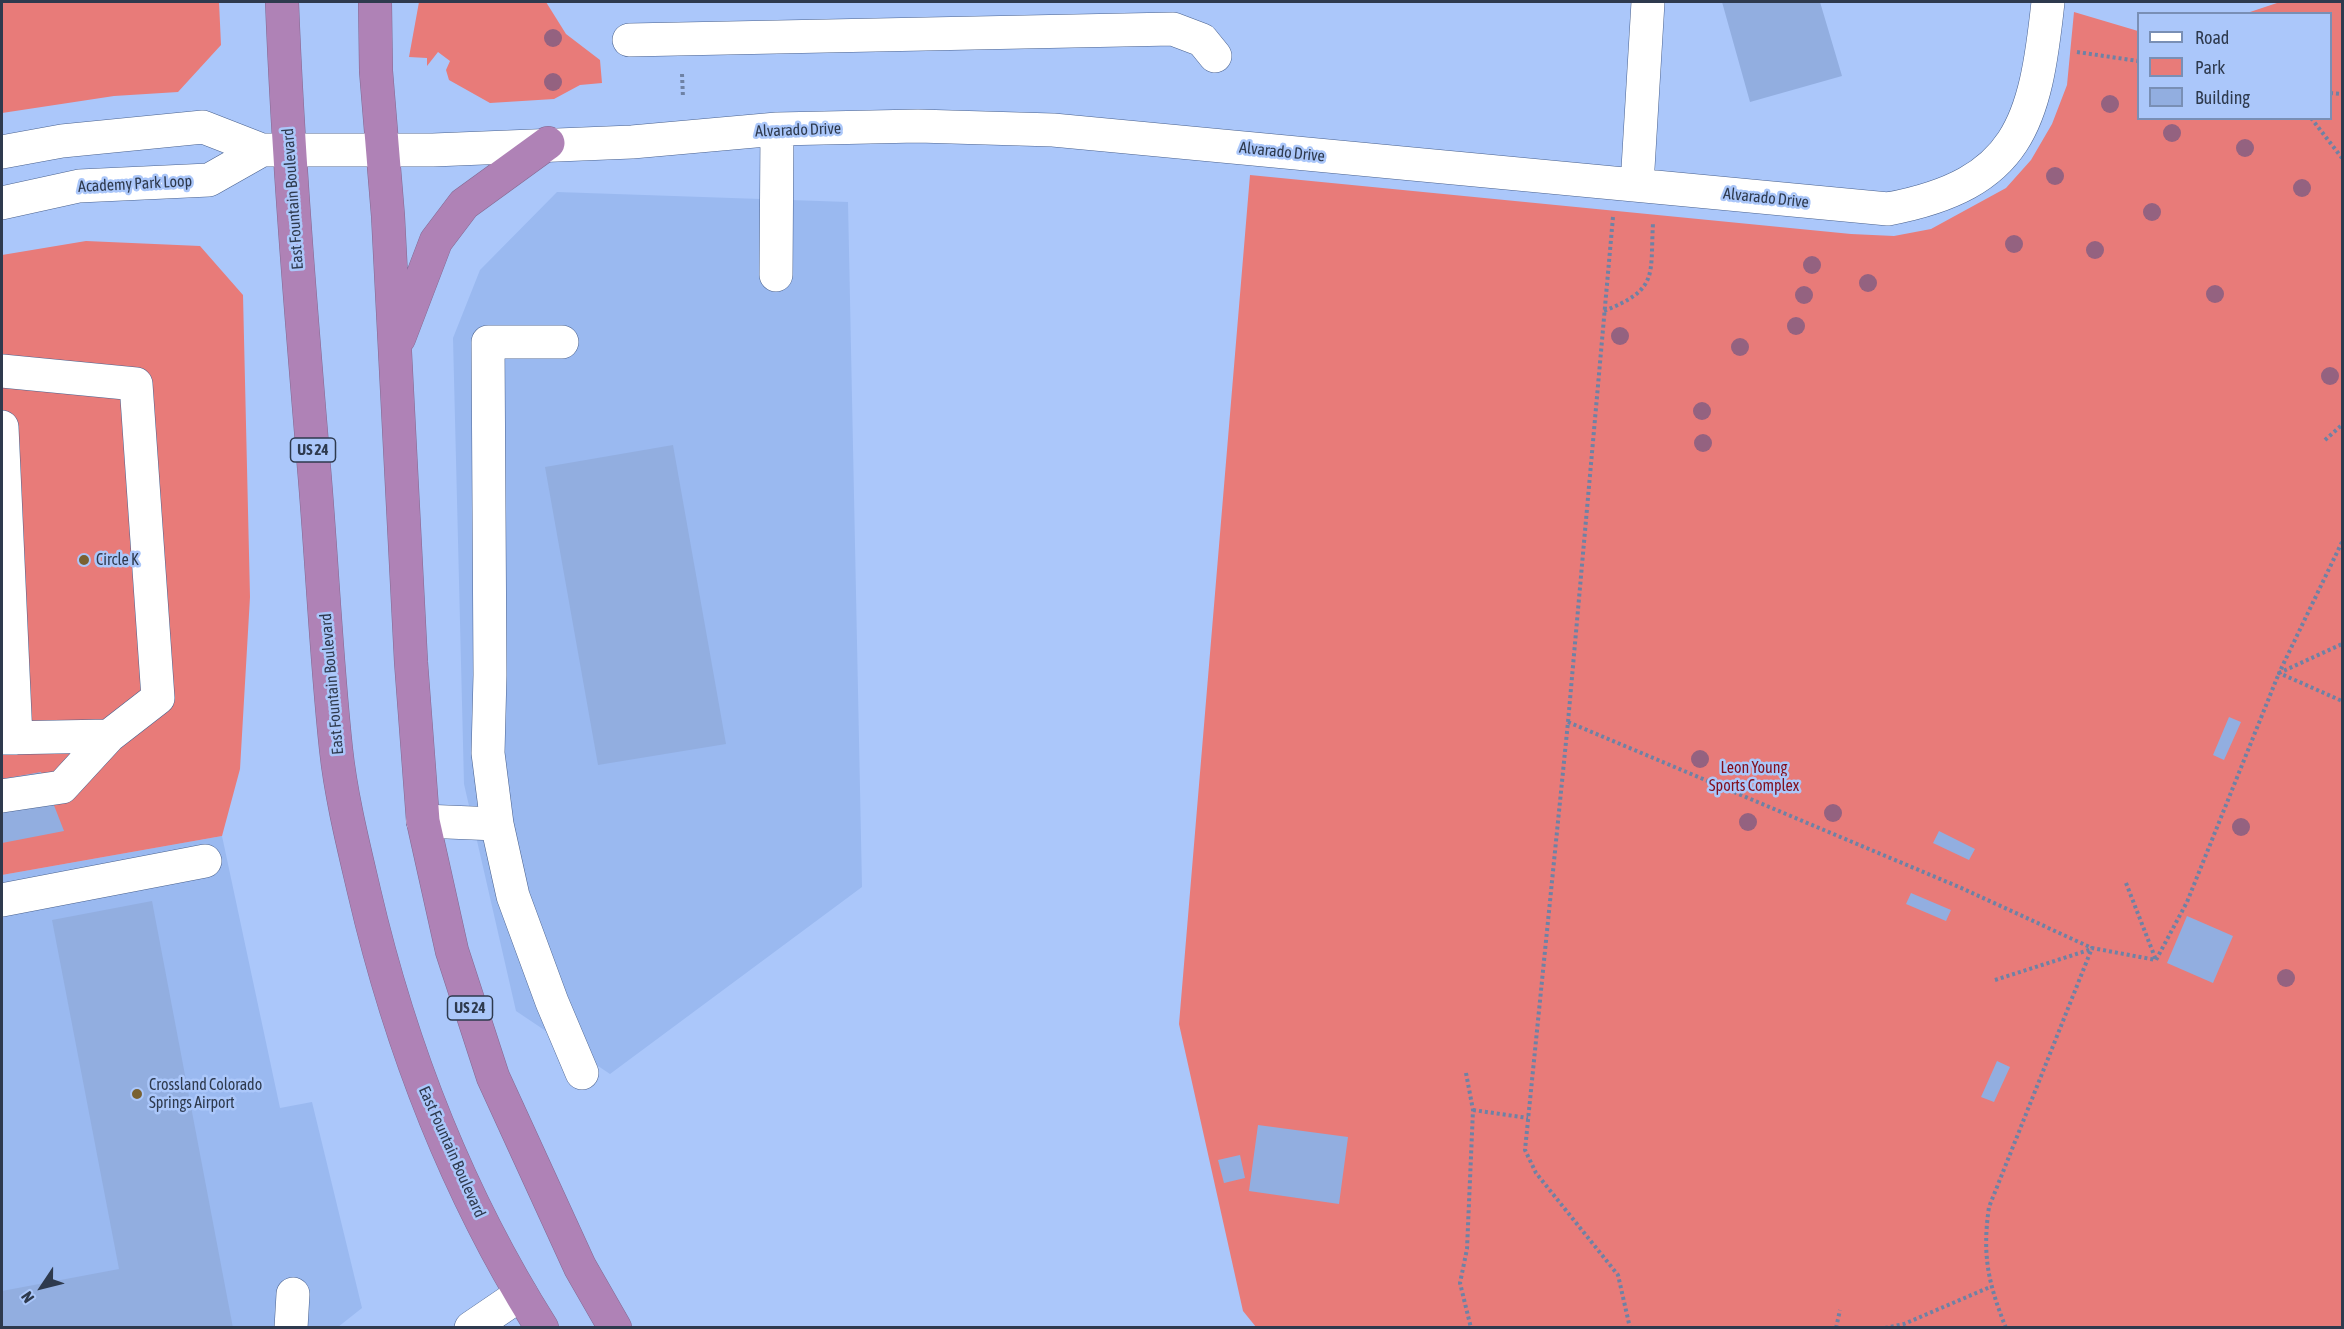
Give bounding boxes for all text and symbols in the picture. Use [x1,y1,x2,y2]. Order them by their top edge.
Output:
legend [2137,12,2332,120]
text: Road [2195,27,2229,48]
text: Park [2195,57,2225,78]
text: Building [2195,87,2250,108]
street label: Alvarado Drive [755,119,841,141]
street label: East Fountain Boulevard [278,128,308,270]
street label: Alvarado Drive [1238,138,1326,166]
street label: Academy Park Loop [78,171,192,197]
street label: Alvarado Drive [1722,184,1810,212]
road number: US 24 [290,438,336,462]
place label: Circle K [96,550,139,570]
marker: Circle K [77,553,91,567]
street label: East Fountain Boulevard [316,613,348,755]
park label: Leon Young Sports Complex [1709,758,1799,796]
road number: US 24 [448,996,492,1020]
place label: Crossland Colorado Springs Airport [149,1075,262,1113]
street label: East Fountain Boulevard [414,1083,490,1221]
marker: Crossland Colorado Springs Airport [130,1087,144,1101]
north arrow [12,1257,72,1317]
text: N [17,1288,37,1306]

